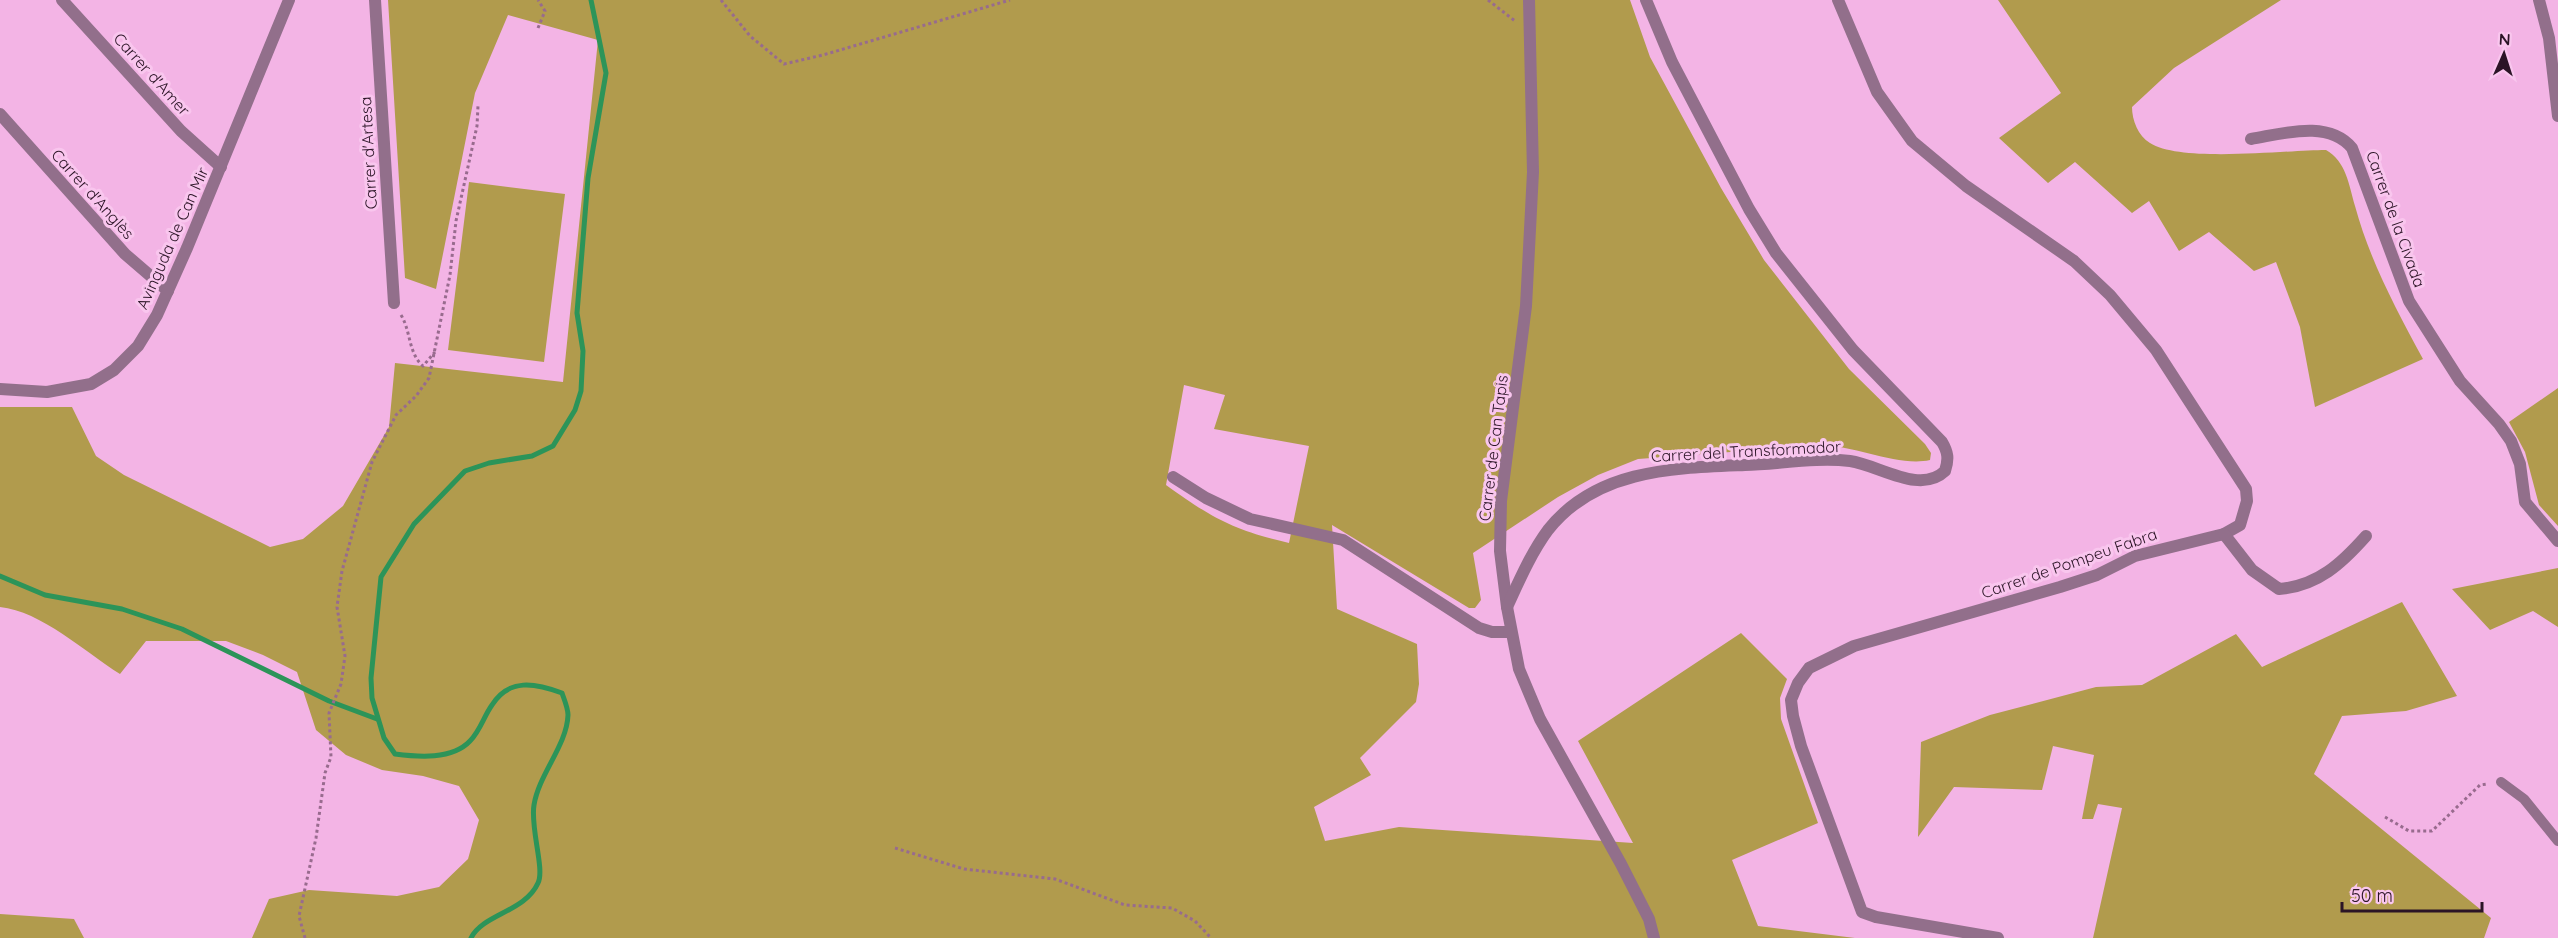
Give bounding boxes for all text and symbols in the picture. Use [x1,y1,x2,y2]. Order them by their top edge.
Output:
north arrow [2474,24,2534,84]
street label: Carrer d'Amer [110,28,194,120]
text: N [2498,29,2511,49]
street label: Carrer d'Artesa [355,96,381,210]
street label: Carrer d'Anglès [47,145,139,243]
street label: Carrer de la Civada [2362,148,2430,290]
street label: Avinguda de Can Mir [132,164,212,312]
street label: Carrer de Can Tapis [1474,374,1512,522]
street label: Carrer del Transformador [1650,436,1842,466]
street label: Carrer de Pompeu Fabra [1979,524,2159,602]
scale bar [2342,875,2482,913]
text: 50 m [2351,884,2393,907]

